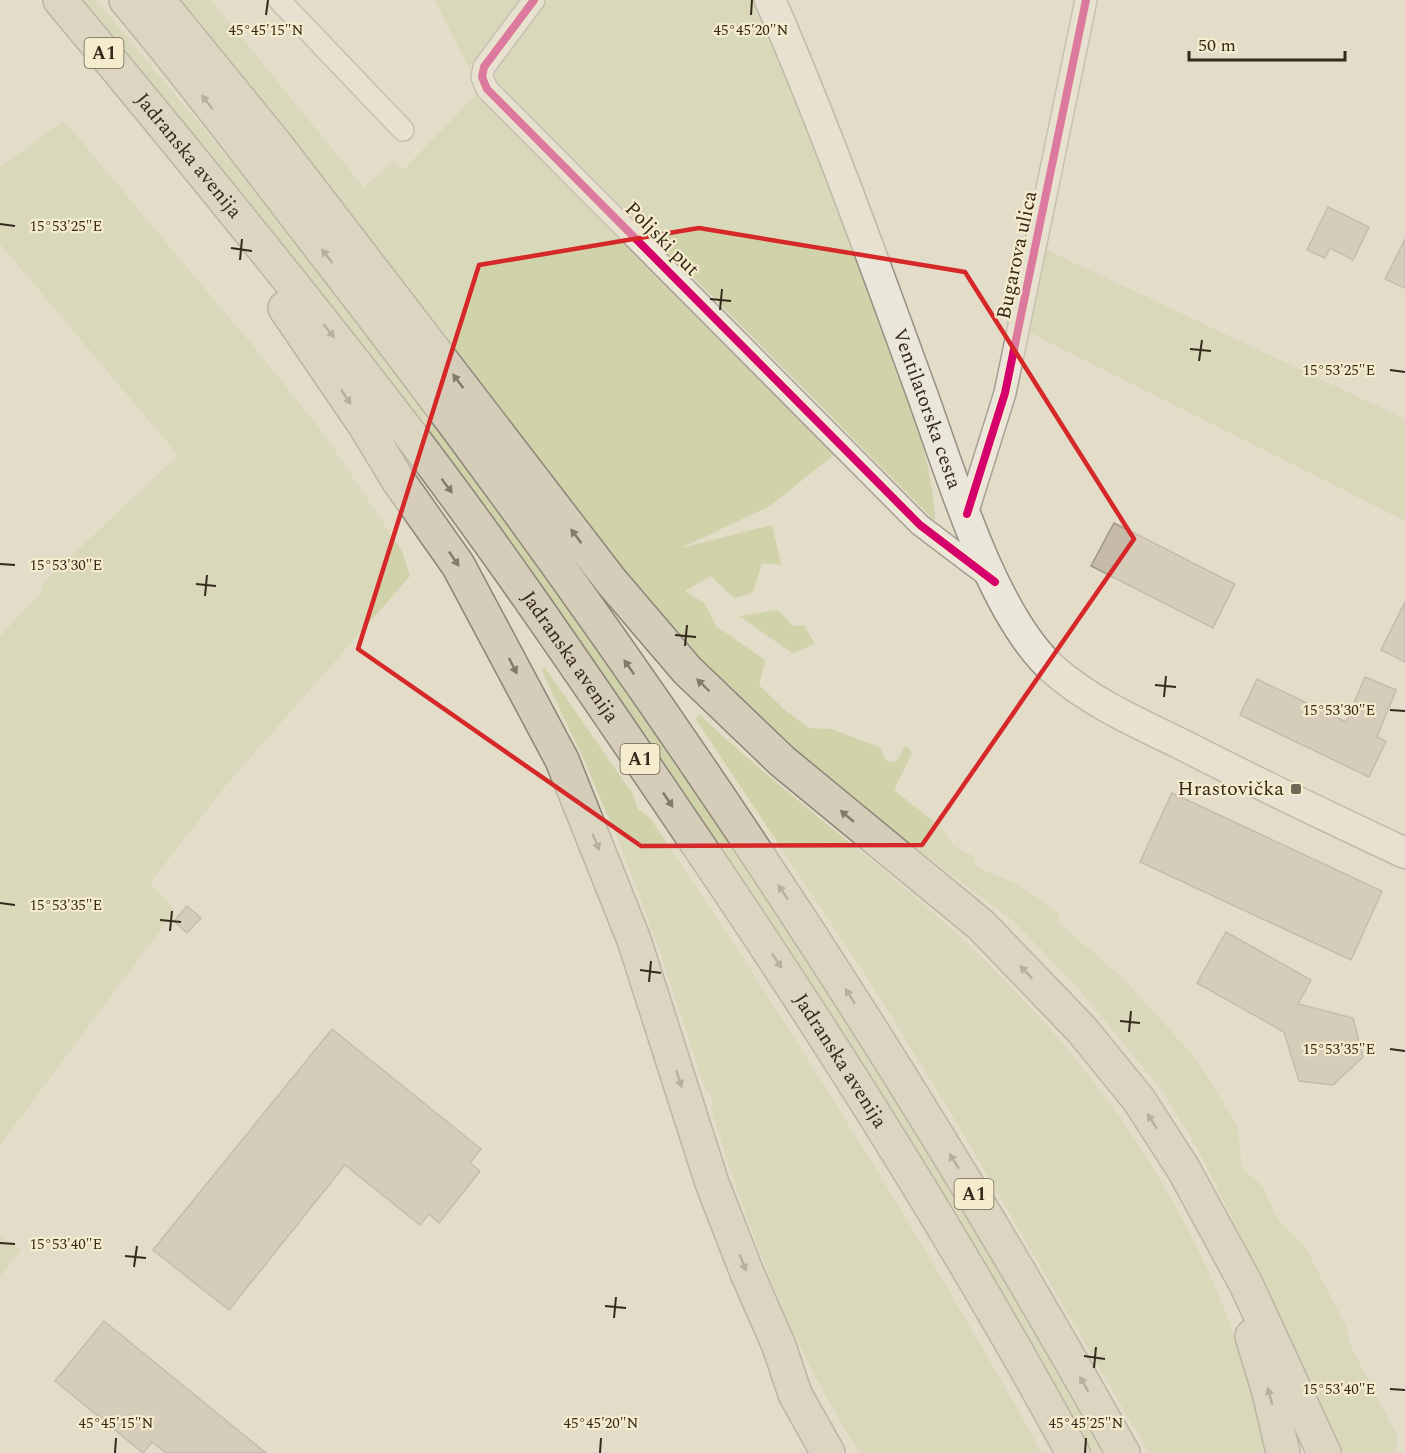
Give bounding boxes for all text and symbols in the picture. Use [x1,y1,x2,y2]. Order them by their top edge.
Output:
text: 45°45'15"N [229,19,304,42]
text: 45°45'20"N [714,19,789,42]
scale bar [1189,24,1345,62]
text: 50 m [1198,32,1236,59]
road number: A1 [84,38,124,68]
street label: Jadranska avenija [128,86,249,225]
one-way arrow [201,94,214,110]
street label: Bugarova ulica [989,188,1045,322]
street label: Poljski put [618,195,706,283]
text: 15°53'25"E [30,215,102,238]
one-way arrow [320,248,333,264]
one-way arrow [322,323,335,339]
street label: Ventilatorska cesta [884,324,969,493]
text: 15°53'25"E [1303,359,1375,382]
one-way arrow [453,374,465,389]
one-way arrow [340,388,352,404]
one-way arrow [441,478,453,493]
one-way arrow [571,529,583,544]
one-way arrow [448,550,460,566]
text: 15°53'30"E [30,554,102,577]
street label: Jadranska avenija [514,585,626,729]
one-way arrow [508,657,517,674]
one-way arrow [623,659,635,675]
one-way arrow [696,678,710,692]
text: 15°53'30"E [1303,699,1375,722]
road number: A1 [620,744,660,774]
place label: Hrastovička [1177,774,1284,804]
marker: Hrastovička [1289,782,1303,796]
one-way arrow [662,792,673,808]
one-way arrow [839,809,855,822]
one-way arrow [591,833,601,851]
one-way arrow [777,885,789,901]
text: 15°53'35"E [30,894,102,917]
one-way arrow [771,953,783,969]
one-way arrow [1020,966,1034,980]
street label: Jadranska avenija [786,987,895,1134]
one-way arrow [845,988,856,1004]
text: 15°53'35"E [1303,1038,1375,1061]
one-way arrow [675,1070,684,1088]
one-way arrow [1147,1112,1158,1129]
one-way arrow [948,1153,959,1169]
road number: A1 [954,1179,994,1209]
text: 15°53'40"E [30,1233,102,1256]
one-way arrow [739,1254,748,1272]
one-way arrow [1079,1376,1090,1392]
text: 15°53'40"E [1303,1378,1375,1401]
one-way arrow [1265,1387,1274,1405]
text: 45°45'15"N [79,1412,154,1435]
text: 45°45'20"N [564,1412,639,1435]
text: 45°45'25"N [1049,1412,1124,1435]

